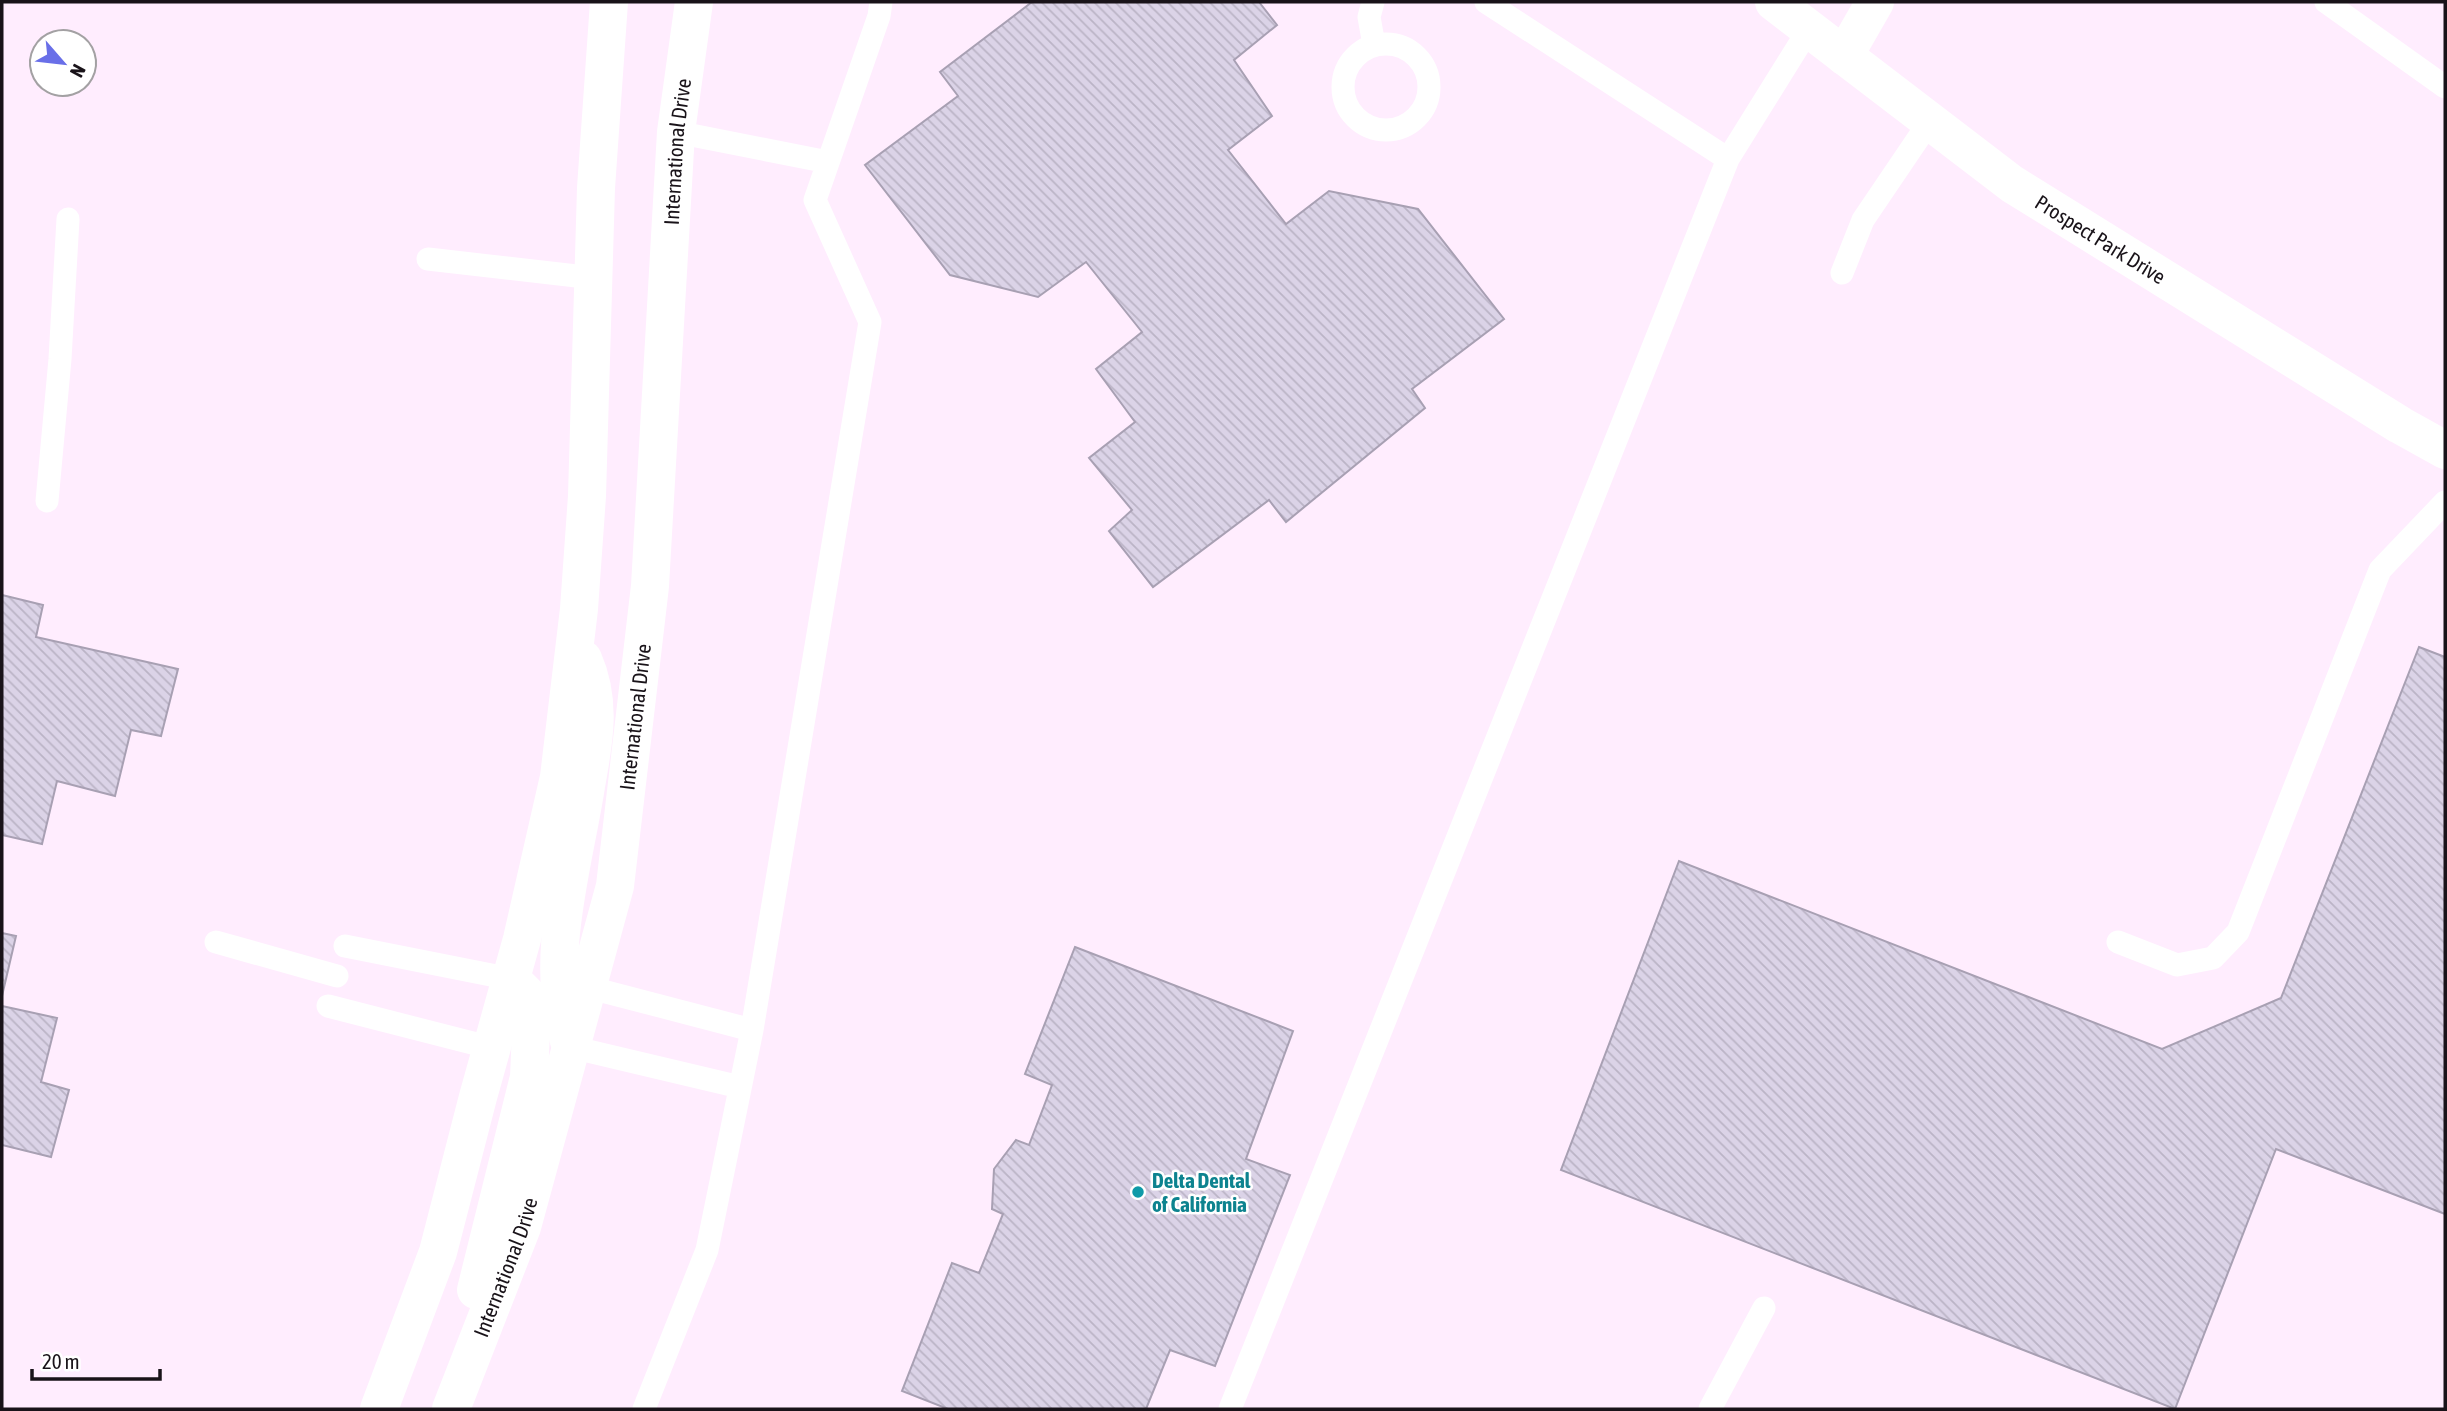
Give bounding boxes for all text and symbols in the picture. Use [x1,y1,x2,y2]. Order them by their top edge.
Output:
north arrow [28,28,98,98]
text: N [66,61,90,81]
street label: International Drive [659,77,695,226]
street label: Prospect Park Drive [2031,190,2170,289]
street label: International Drive [614,643,655,791]
place label: Delta Dental of California [1152,1168,1251,1216]
marker: Delta Dental of California [1130,1184,1146,1200]
street label: International Drive [468,1195,542,1340]
scale bar [32,1338,159,1382]
text: 20 m [42,1349,80,1373]

